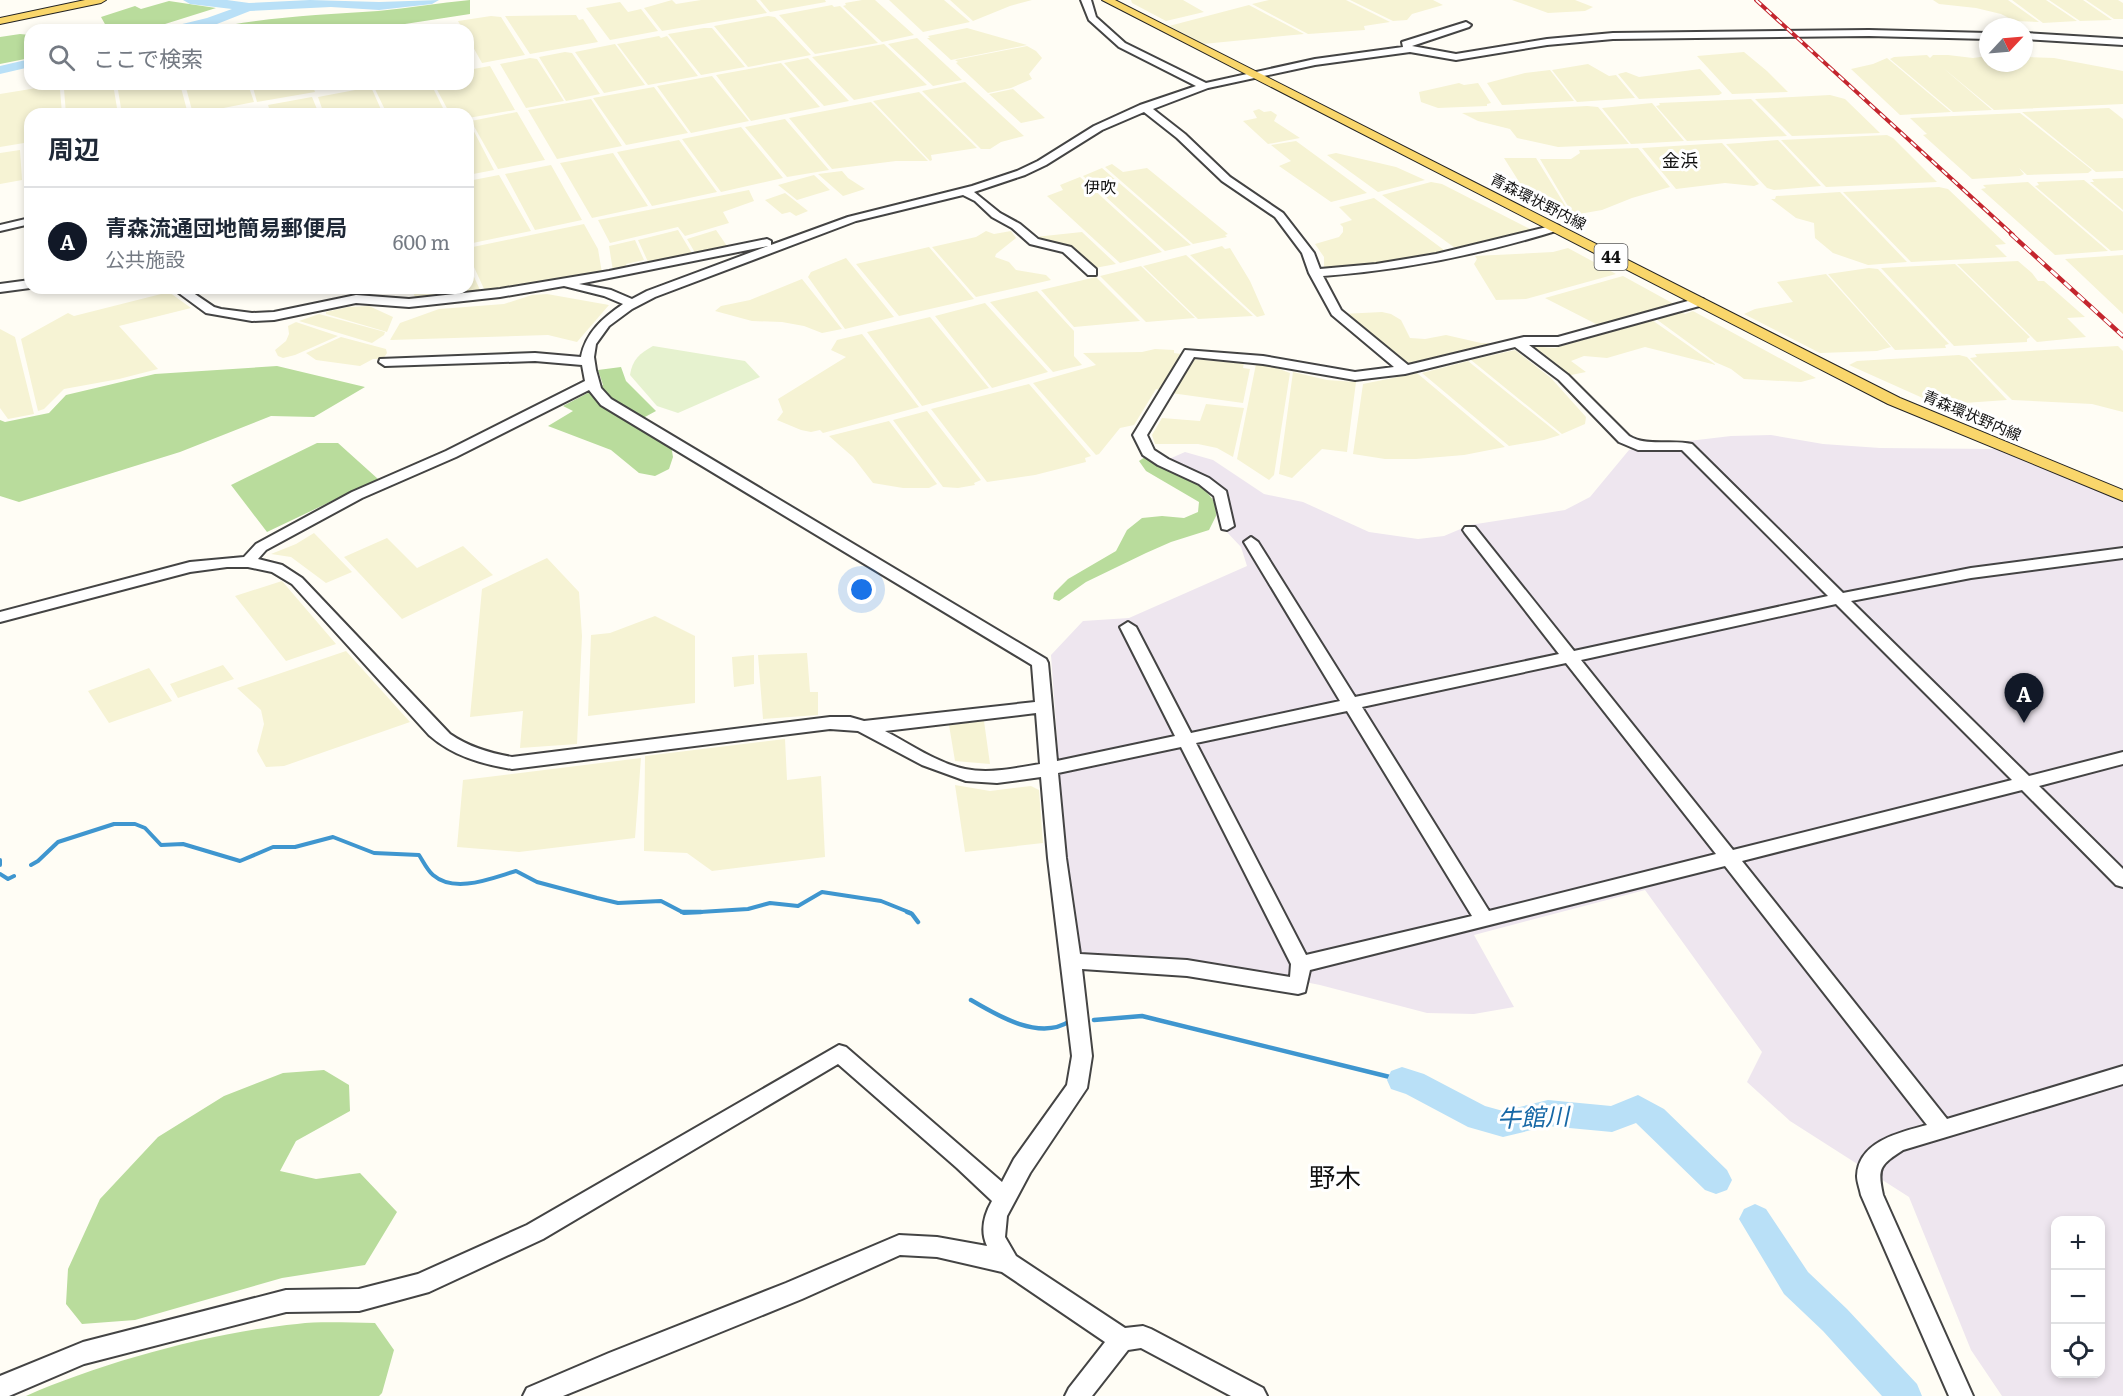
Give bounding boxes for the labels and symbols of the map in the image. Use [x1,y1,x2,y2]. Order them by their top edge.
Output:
north arrow [1979,18,2033,72]
district label: 金浜 [1662,146,1698,173]
street label: 青森環状野内線 [1487,167,1591,235]
district label: 伊吹 [1084,174,1116,198]
road number: 44 [1594,244,1628,270]
street label: 青森環状野内線 [1920,384,2025,446]
your location [847,575,876,604]
pin: A [2004,674,2044,723]
water label: 牛館川 [1496,1097,1572,1134]
district label: 野木 [1309,1156,1361,1195]

